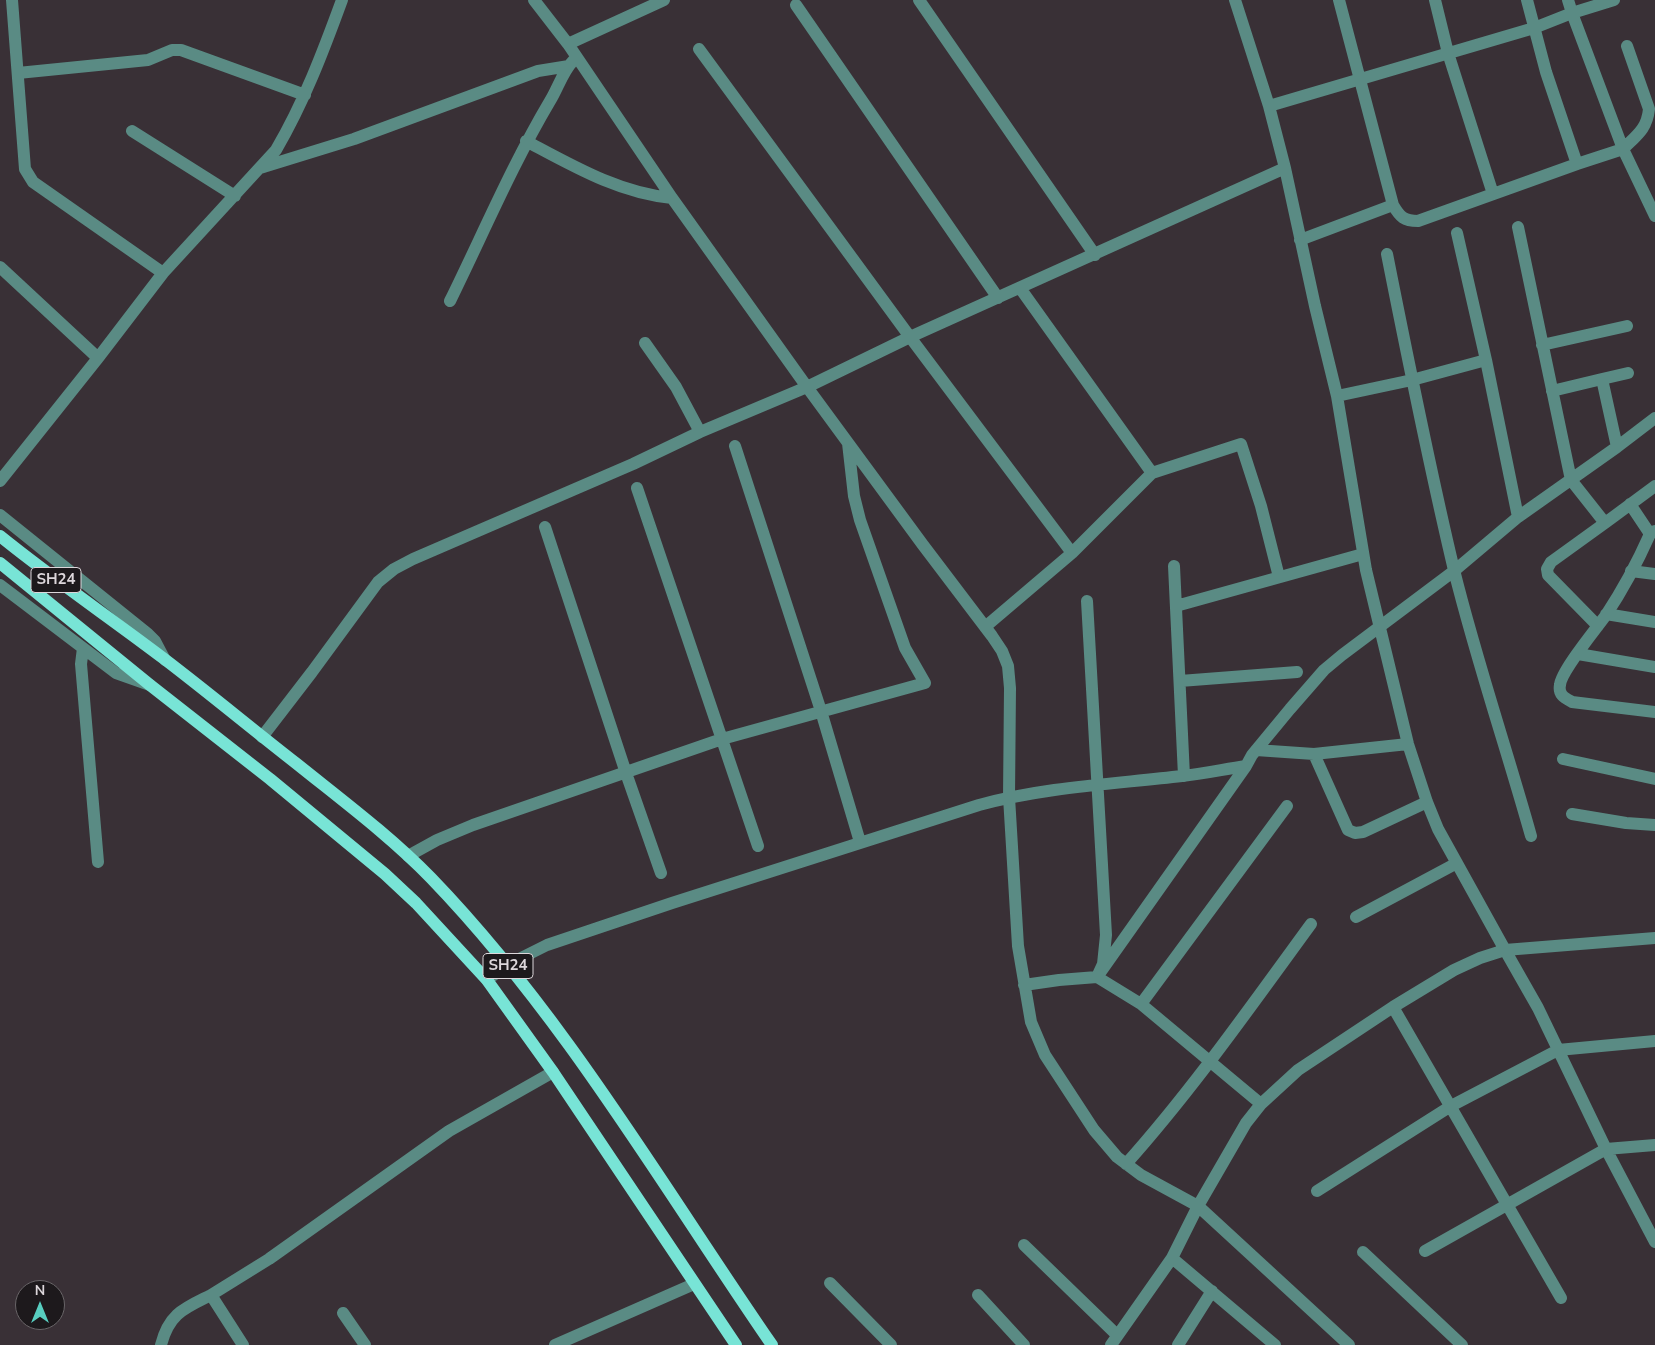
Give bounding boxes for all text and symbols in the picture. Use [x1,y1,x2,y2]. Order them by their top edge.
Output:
road number: SH24 [31,568,81,592]
road number: SH24 [483,954,533,978]
north arrow [15,1280,65,1330]
text: N [35,1281,45,1300]

